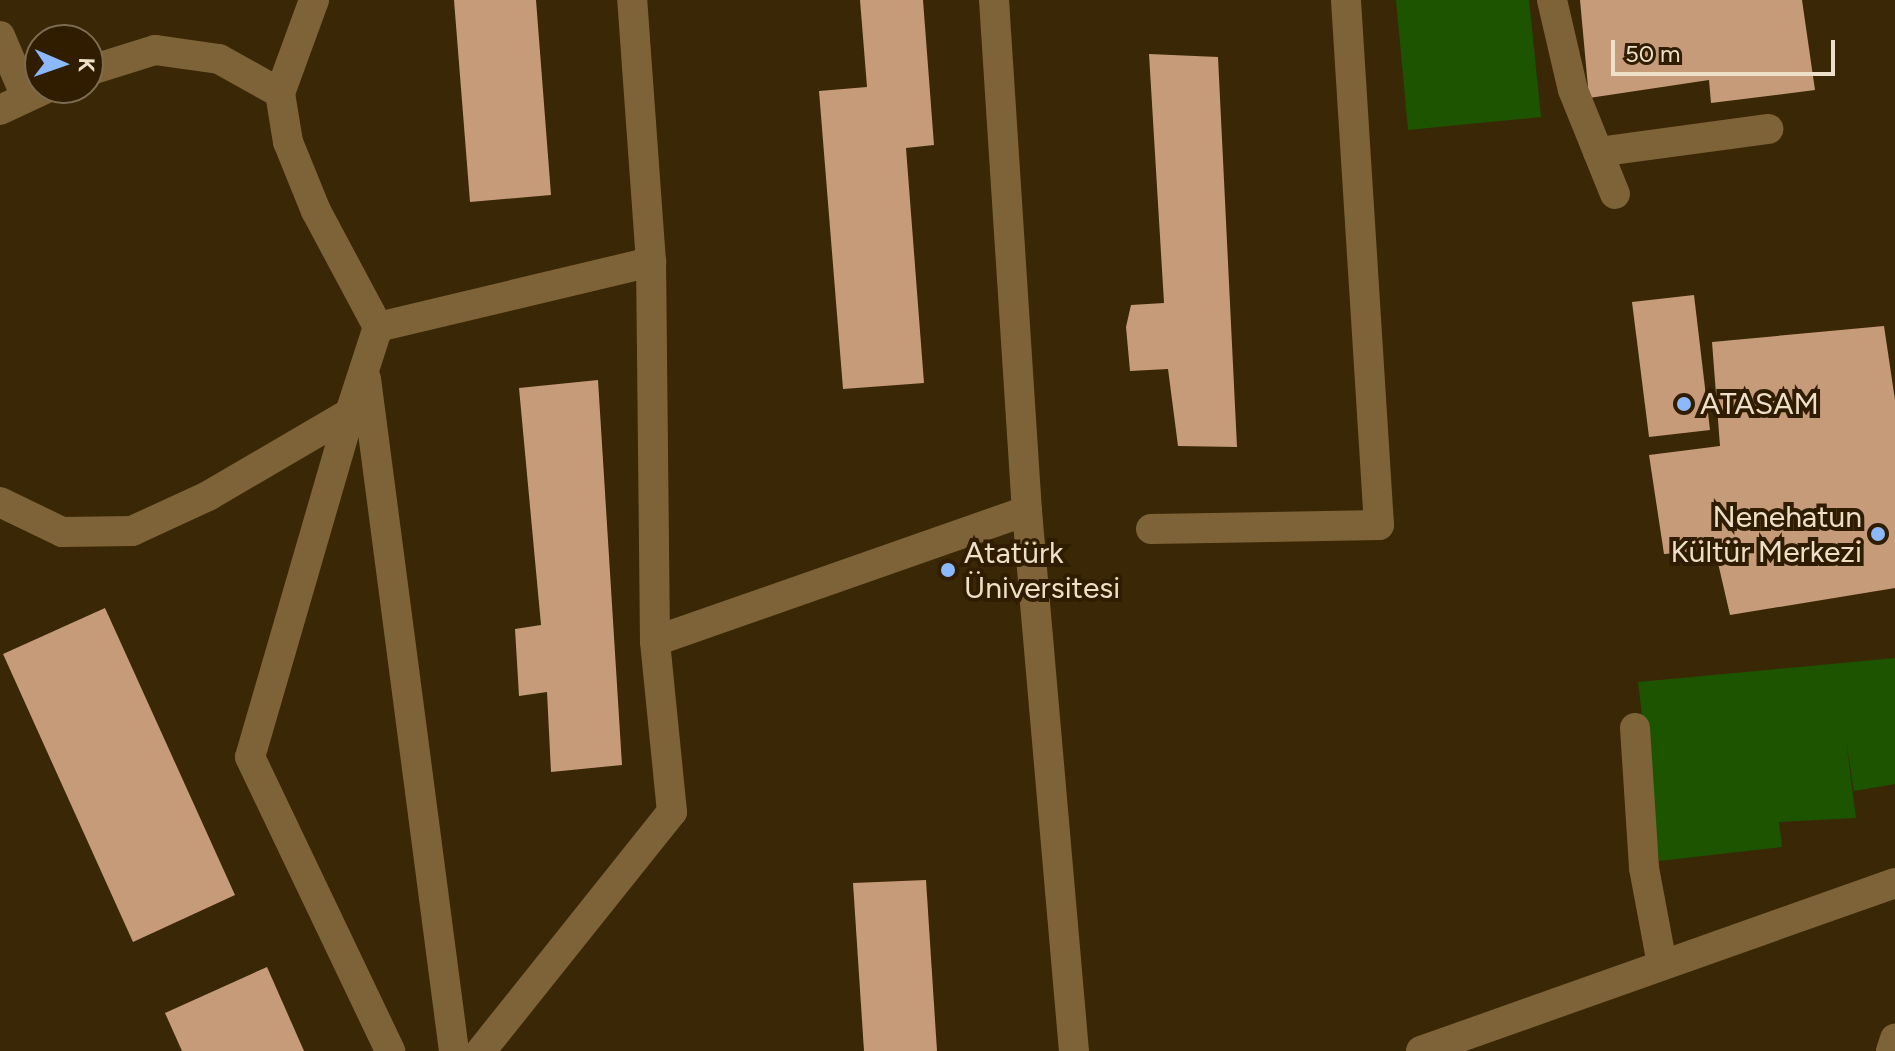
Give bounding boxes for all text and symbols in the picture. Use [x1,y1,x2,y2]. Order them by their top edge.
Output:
north arrow [24,24,104,104]
scale bar [1615,24,1839,74]
text: 50 m [1625,39,1681,68]
text: K [73,57,100,73]
place label: ATASAM [1700,386,1819,422]
marker: ATASAM [1675,395,1693,413]
place label: Nenehatun Kültür Merkezi [1671,499,1862,570]
marker: Nenehatun Kültür Merkezi [1869,525,1887,543]
place label: Atatürk Üniversitesi [964,535,1120,606]
marker: Atatürk Üniversitesi [939,561,957,579]

